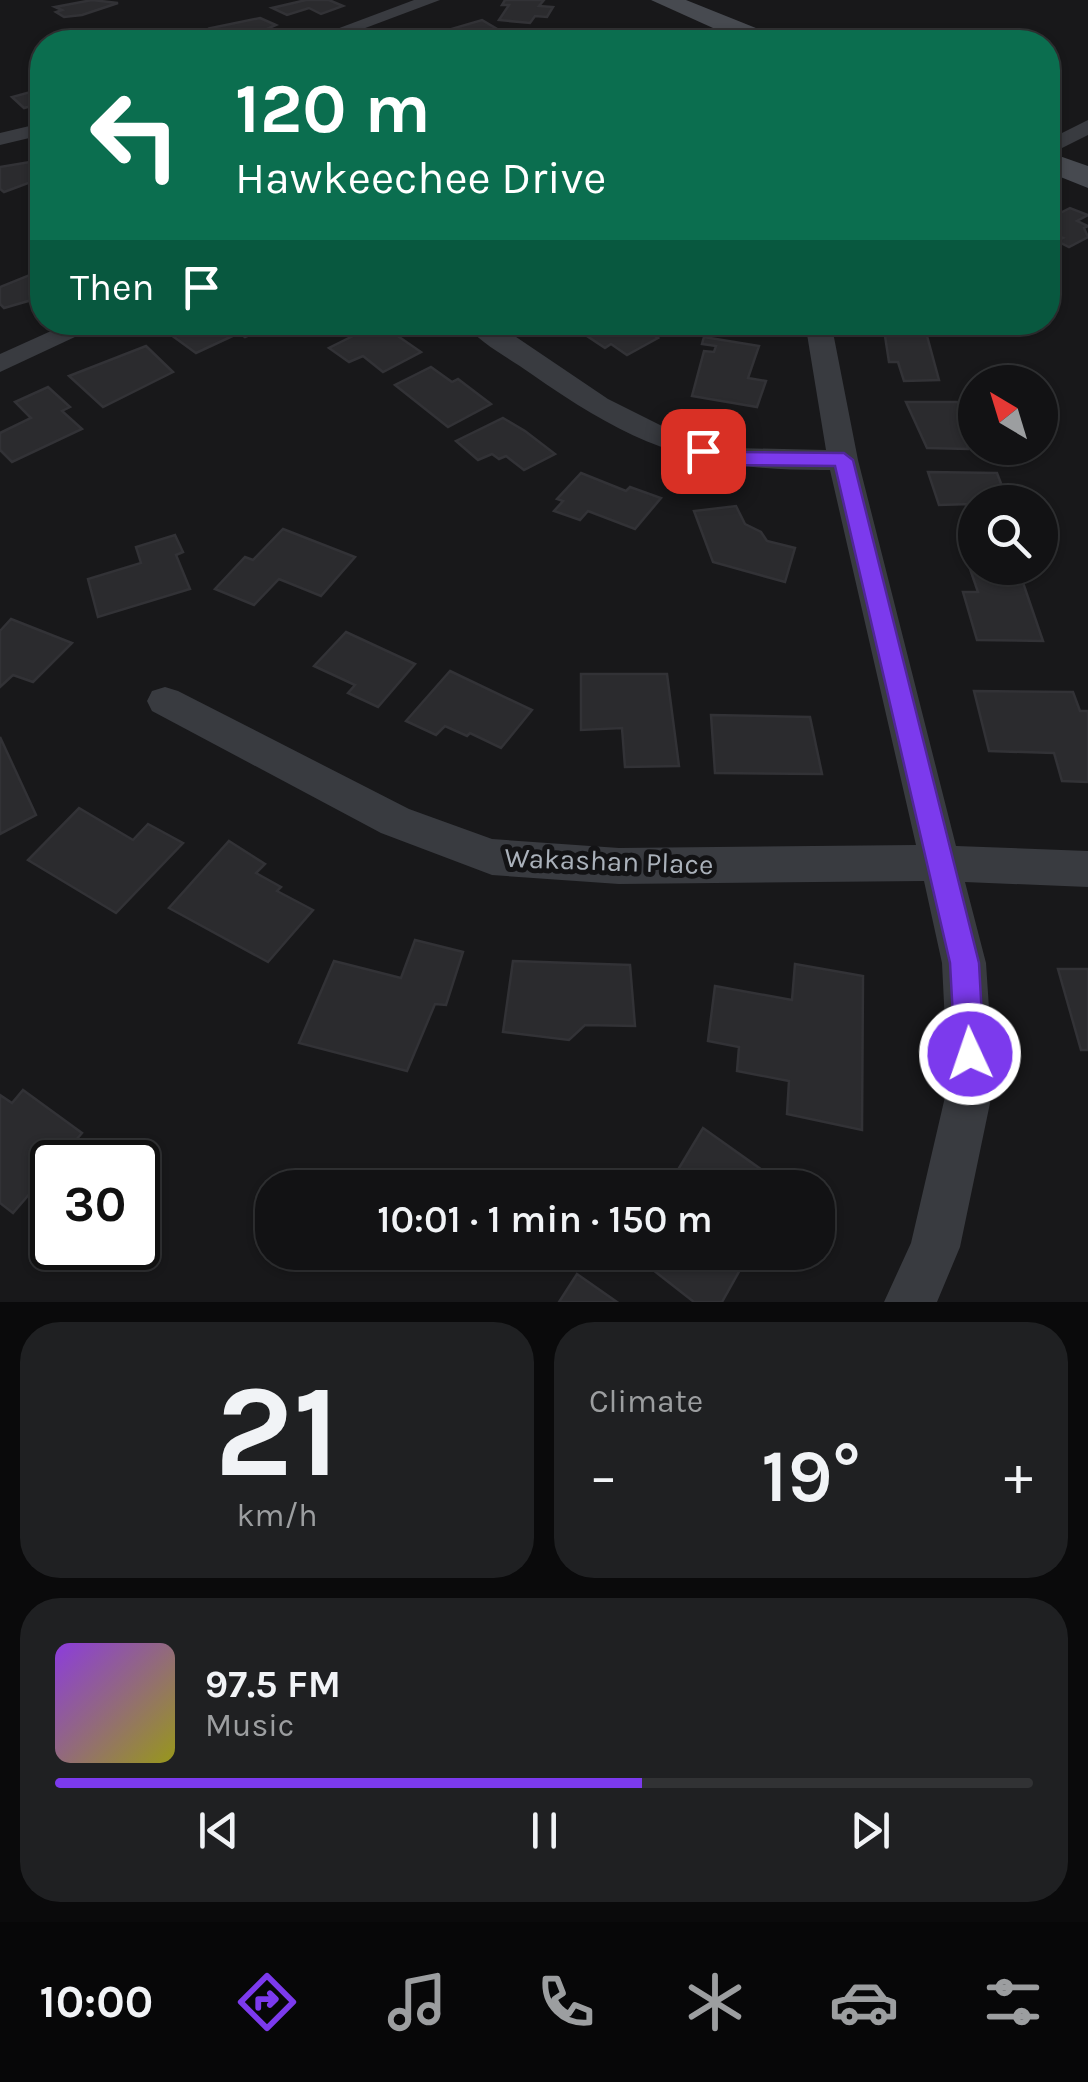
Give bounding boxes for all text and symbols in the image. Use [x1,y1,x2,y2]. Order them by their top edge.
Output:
text: 120 m [235,68,431,150]
icon: left [70,70,200,200]
text: Hawkeechee Drive [235,152,606,204]
icon: arrive [174,260,229,315]
text: Then [70,265,154,310]
north arrow [958,365,1058,465]
map controls [958,365,1058,585]
pin [661,409,746,494]
icon: arrive [676,424,731,479]
button: search [958,485,1058,585]
street label: Wakashan Place [504,841,714,881]
position arrow [918,1002,1022,1106]
speed limit sign: 30 [30,1140,160,1270]
text: 10:01 · 1 min · 150 m [377,1197,713,1242]
text: 21 [215,1356,340,1508]
text: Climate [589,1383,703,1420]
text: 19° [761,1432,861,1520]
text: − [589,1444,618,1508]
text: + [1004,1444,1033,1508]
text: km/h [236,1497,318,1534]
text: 97.5 FM [205,1662,341,1707]
text: Music [205,1707,294,1744]
icon: previous [191,1803,246,1858]
icon: pause [517,1803,572,1858]
icon: next [843,1803,898,1858]
icon: directions [232,1967,302,2037]
icon: music [382,1967,452,2037]
icon: phone [531,1967,601,2037]
icon: climate [680,1967,750,2037]
icon: car [829,1967,899,2037]
icon: filters [978,1967,1048,2037]
text: 10:00 [40,1976,153,2028]

